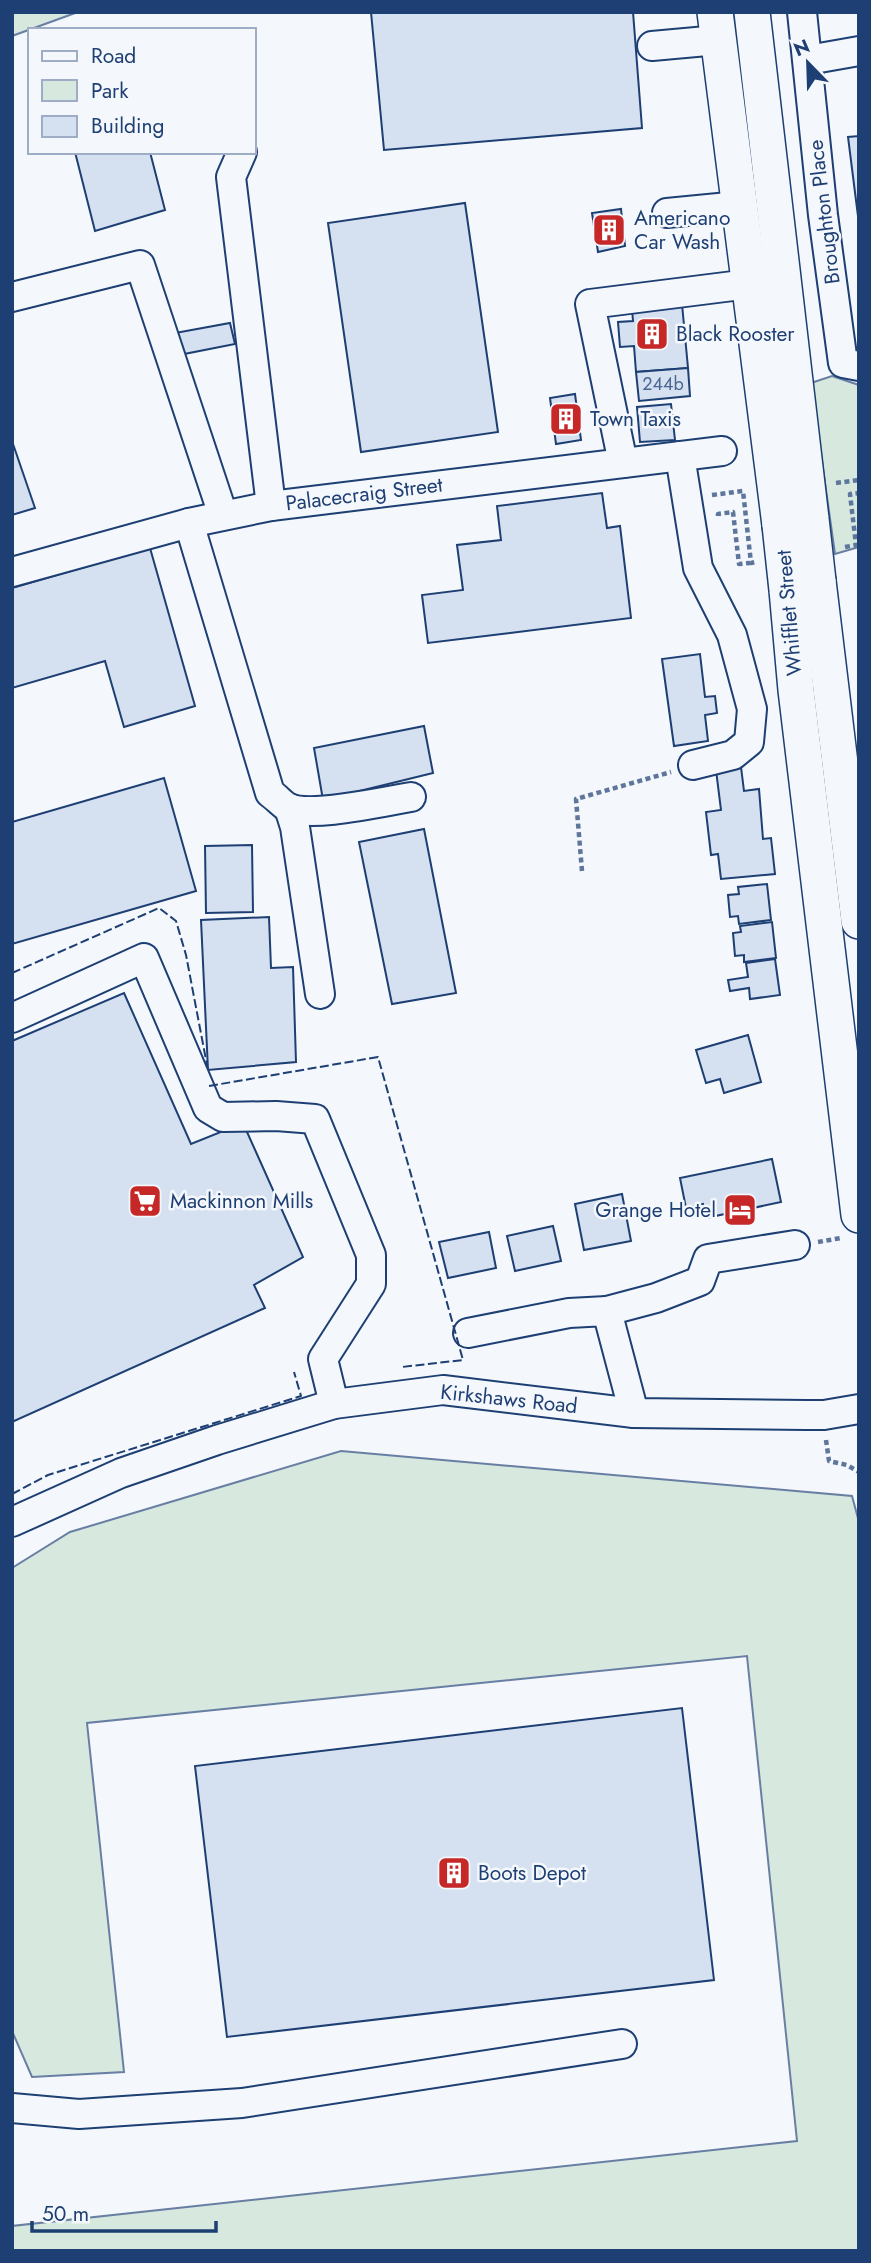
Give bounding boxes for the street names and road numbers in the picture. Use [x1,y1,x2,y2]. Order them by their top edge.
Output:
street label: Broughton Place [800,138,848,286]
street label: Palacecraig Street [284,469,444,519]
street label: Whifflet Street [769,549,809,677]
street label: Kirkshaws Road [439,1377,579,1421]

